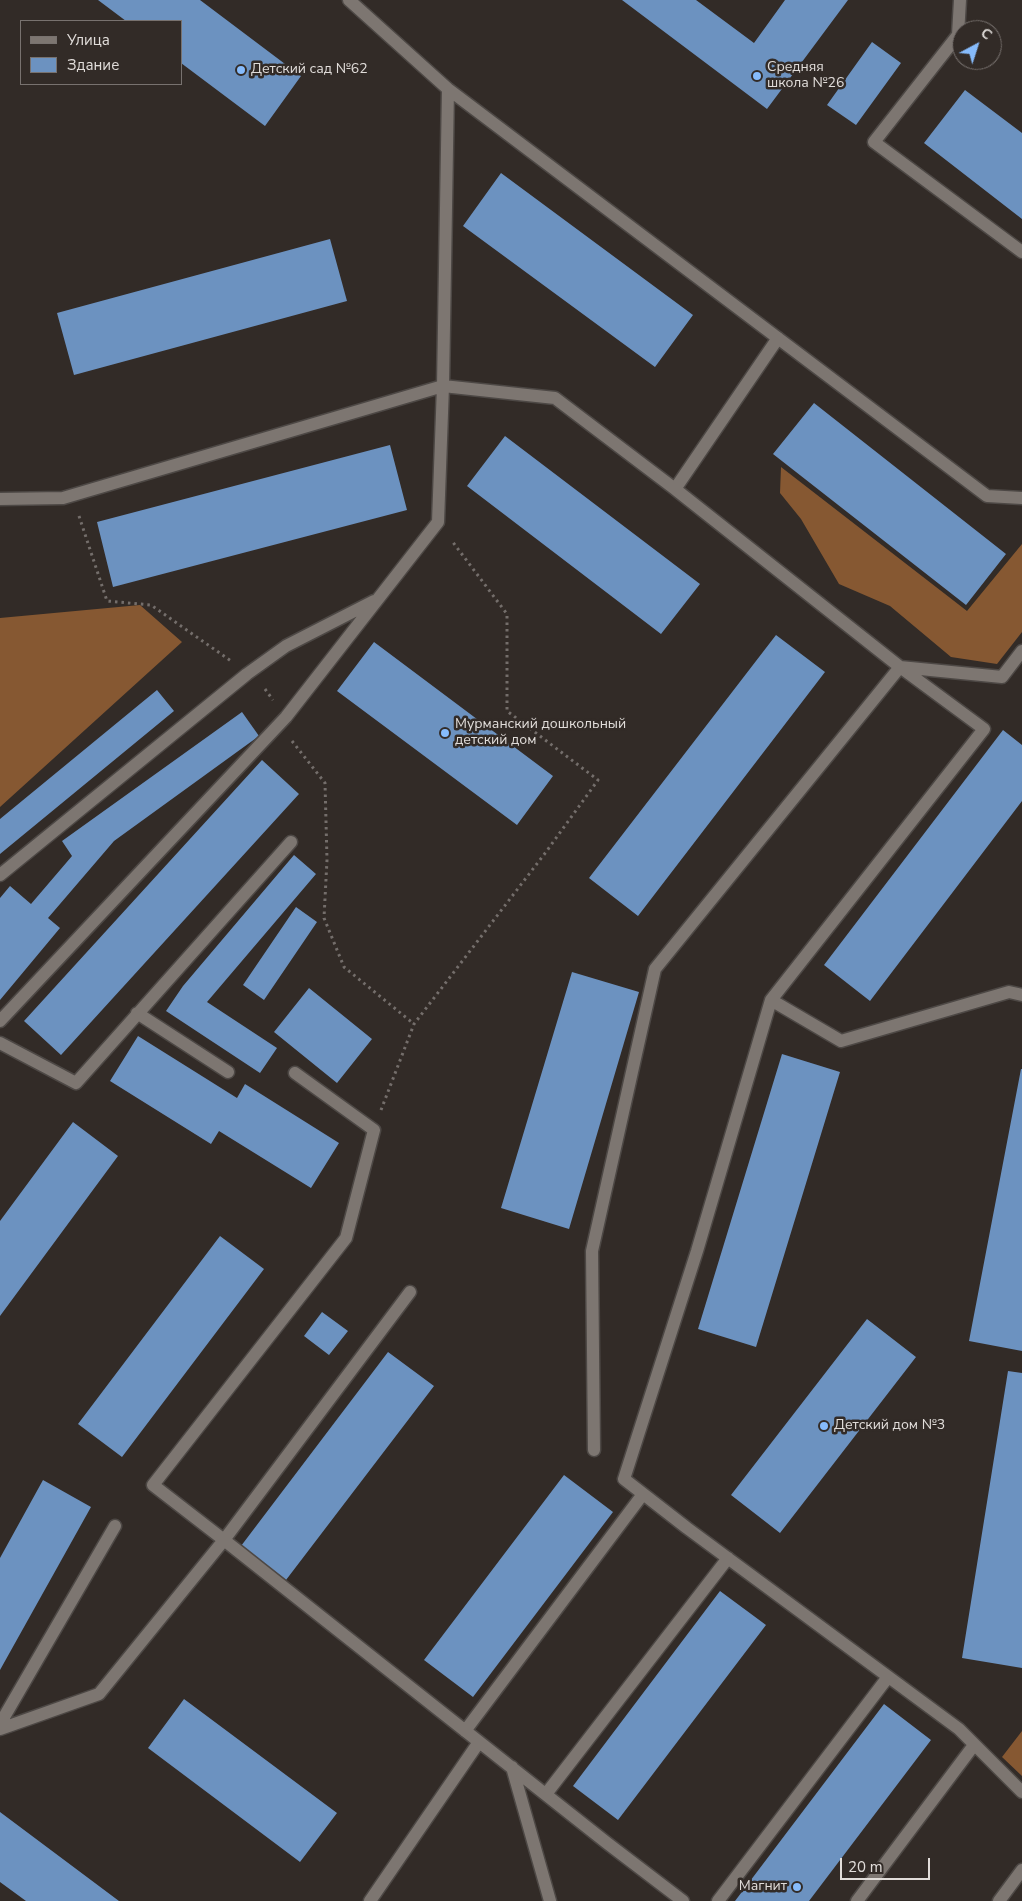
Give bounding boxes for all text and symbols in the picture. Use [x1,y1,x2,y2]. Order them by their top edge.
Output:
legend [20,20,182,85]
north arrow [952,20,1002,70]
text: С [977,24,996,44]
text: Улица [67,30,110,50]
text: Здание [67,55,119,75]
place label: Средняя школа №26 [767,60,844,92]
place label: Детский сад №62 [251,62,368,78]
marker: Детский сад №62 [235,64,247,76]
marker: Средняя школа №26 [751,70,763,82]
place label: Мурманский дошкольный детский дом [455,717,626,750]
marker: Мурманский дошкольный детский дом [439,727,451,739]
place label: Детский дом №3 [834,1418,945,1434]
marker: Детский дом №3 [818,1420,830,1432]
scale bar [842,1848,932,1880]
text: 20 m [848,1857,883,1877]
place label: Магнит [739,1879,787,1895]
marker: Магнит [791,1881,803,1893]

